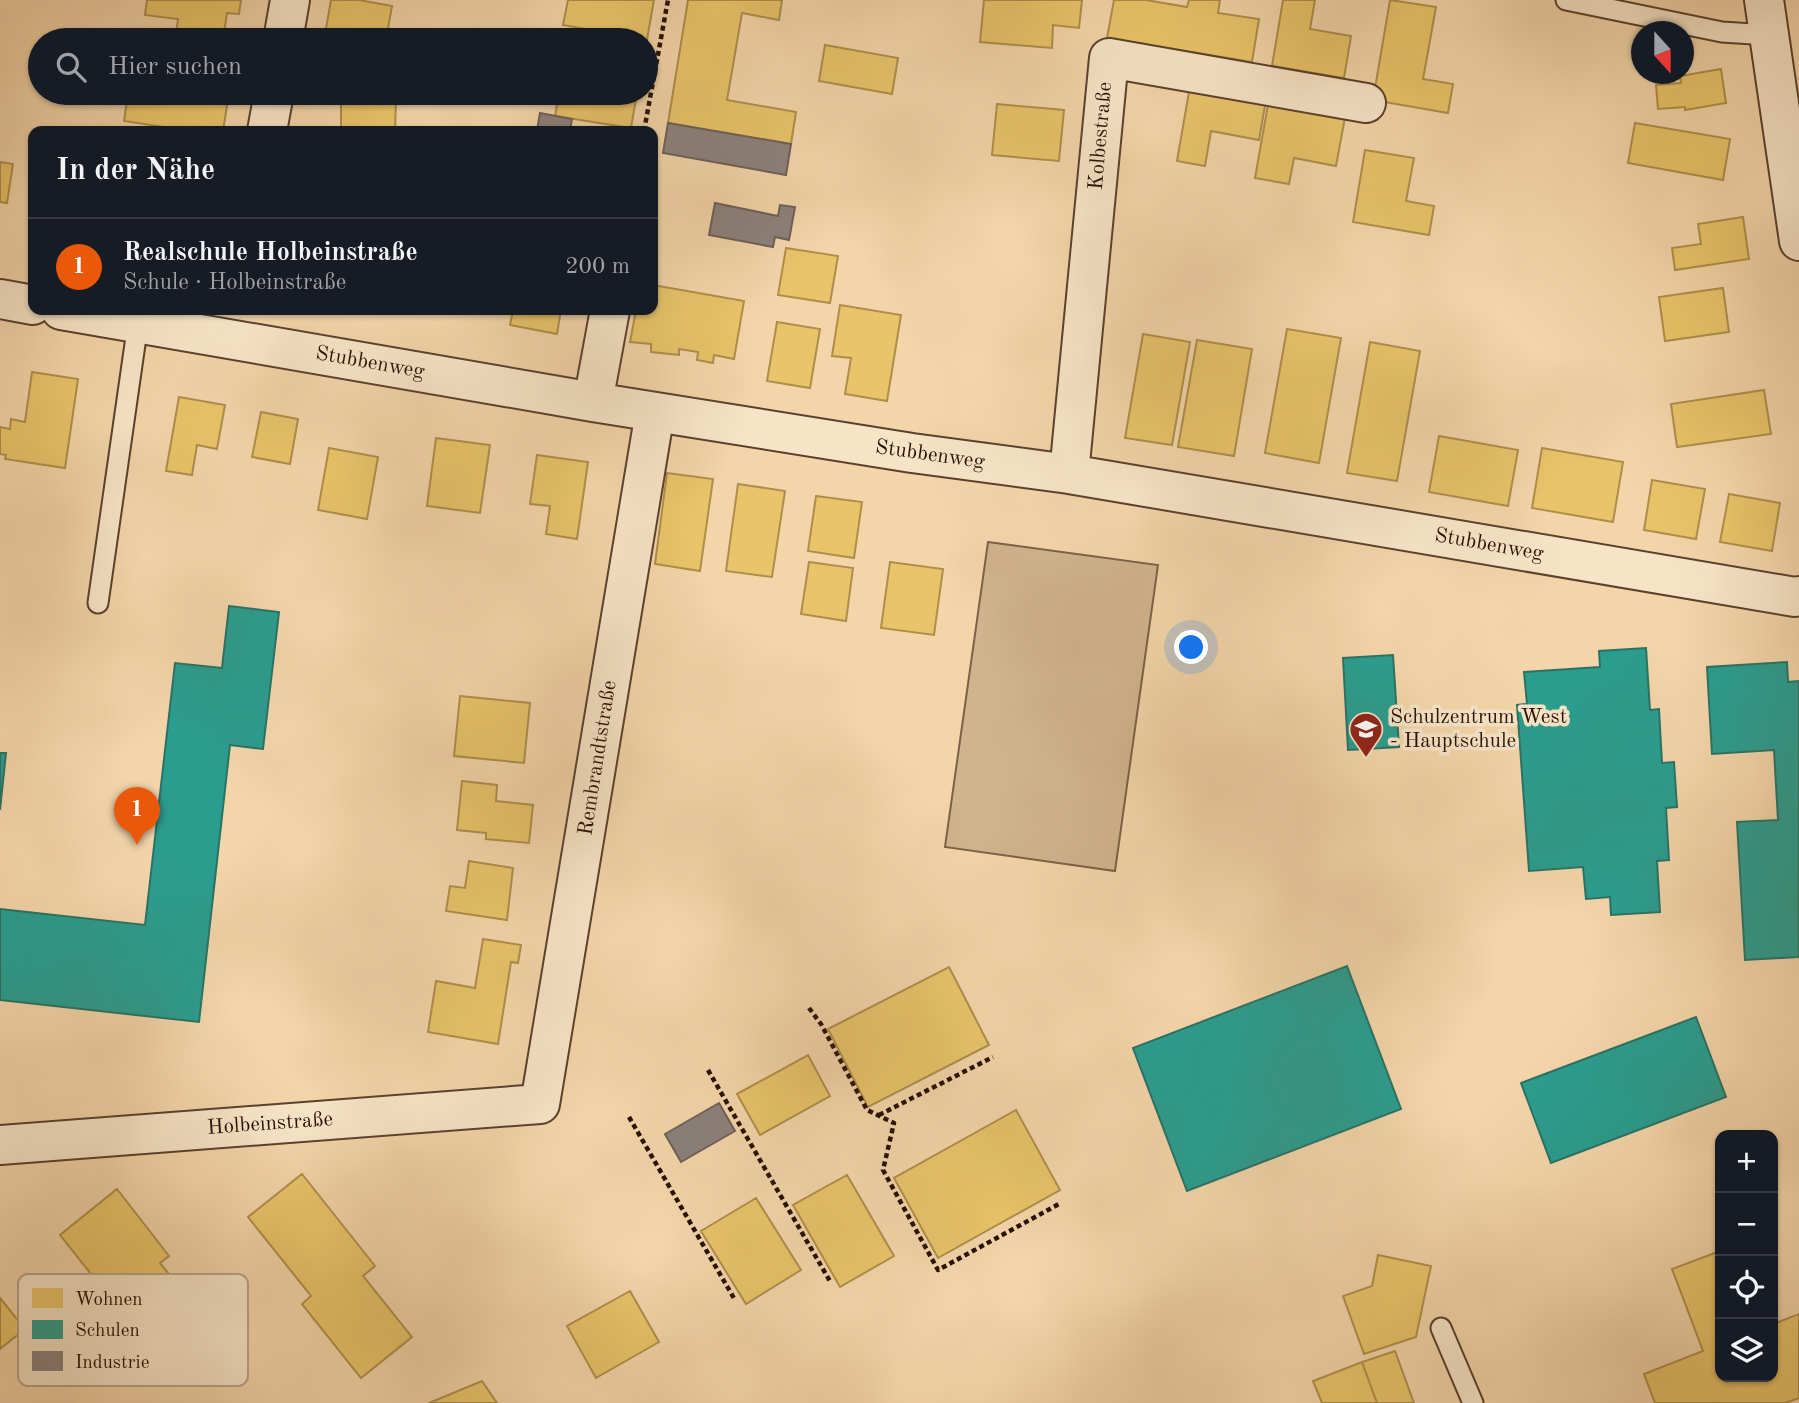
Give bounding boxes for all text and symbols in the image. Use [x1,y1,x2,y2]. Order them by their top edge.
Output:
north arrow [1631,21,1694,84]
search box [28,28,658,105]
icon: search [52,48,90,86]
text: Hier suchen [108,54,242,80]
street label: Kolbestraße [1086,81,1116,191]
text: In der Nähe [56,156,215,186]
text: Realschule Holbeinstraße [123,240,418,266]
text: 1 [72,255,86,278]
text: 200 m [565,255,630,278]
text: Schule · Holbeinstraße [123,271,346,294]
street label: Stubbenweg [314,343,427,383]
street label: Stubbenweg [874,437,987,473]
street label: Stubbenweg [1433,525,1546,565]
your location [1174,630,1208,664]
street label: Rembrandtstraße [575,679,621,837]
place label: Schulzentrum West - Hauptschule [1390,707,1567,752]
school or university icon: Schulzentrum West - Hauptschule [1347,710,1385,759]
pin: 1 [114,787,160,845]
street label: Holbeinstraße [206,1109,334,1139]
map controls [1715,1130,1778,1382]
button: + [1715,1130,1778,1193]
button: − [1715,1193,1778,1256]
button: locate [1715,1256,1778,1319]
legend [18,1274,248,1386]
text: Wohnen [75,1291,143,1310]
button: layers [1715,1319,1778,1382]
text: Schulen [75,1322,140,1341]
text: Industrie [75,1354,149,1373]

